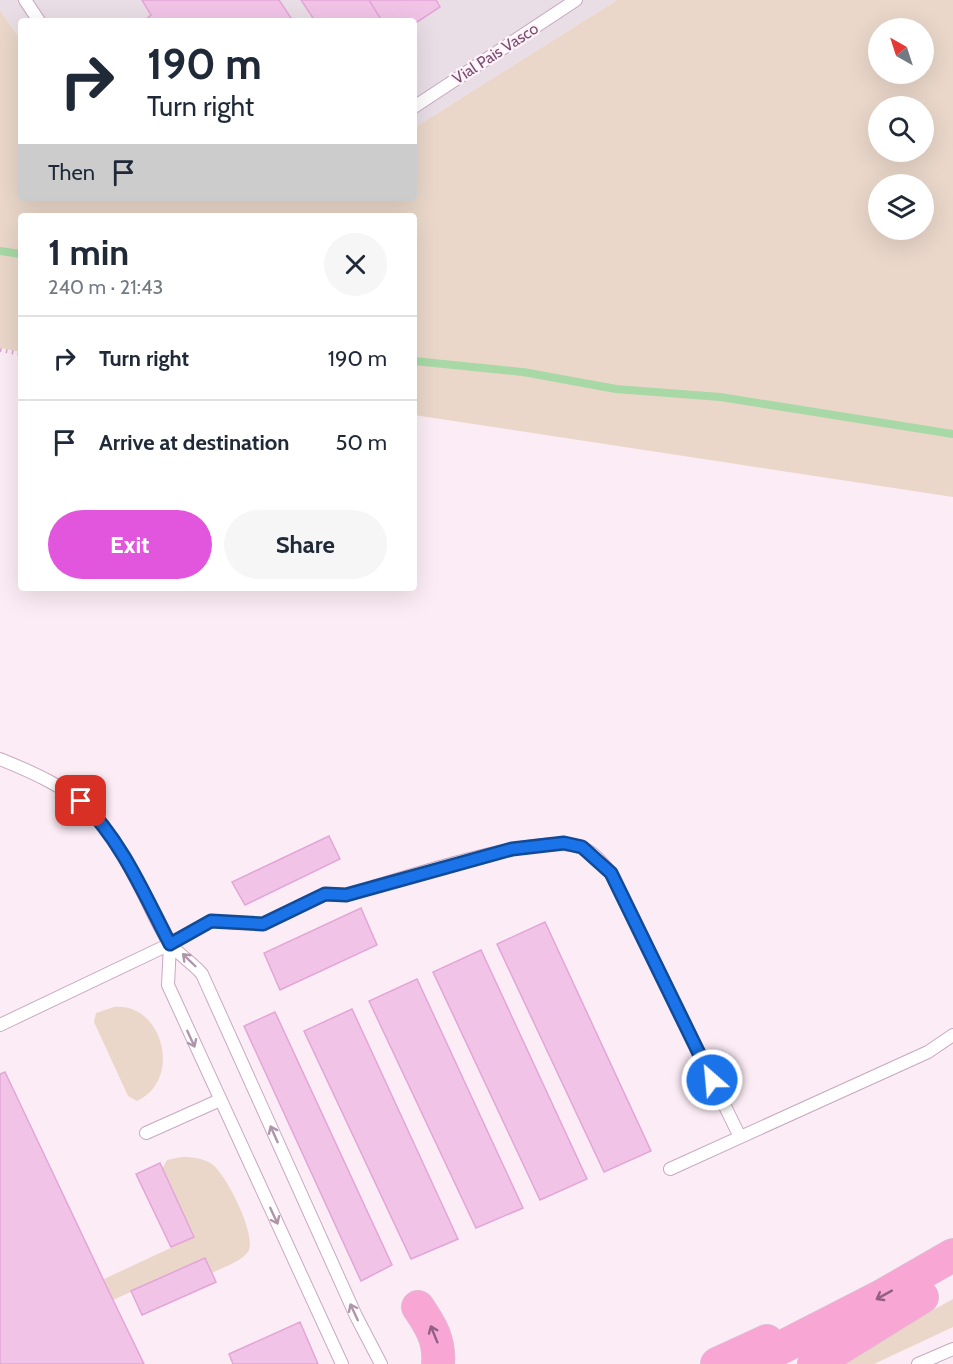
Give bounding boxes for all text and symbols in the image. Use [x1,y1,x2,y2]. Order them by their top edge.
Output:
north arrow [868,18,934,84]
map controls [868,18,934,240]
street label: Vial Pais Vasco [449,19,542,88]
text: 190 m [147,38,262,90]
icon: right [48,42,126,120]
text: Turn right [147,90,254,123]
button: search [868,96,934,162]
icon: arrive [107,156,140,189]
text: Then [48,159,95,186]
button: layers [868,174,934,240]
text: 1 min [48,230,129,274]
button: close [324,233,387,296]
text: 240 m · 21:43 [48,275,163,299]
icon: right [48,342,81,375]
text: Turn right [99,345,189,372]
text: 190 m [328,345,387,372]
icon: arrive [48,426,81,459]
text: Arrive at destination [99,429,289,456]
text: 50 m [335,429,387,456]
button: Exit [48,510,212,579]
button: Share [224,510,387,579]
pin [55,775,106,826]
icon: arrive [64,784,97,817]
one-way arrow [181,953,196,967]
one-way arrow [186,1030,198,1048]
position arrow [680,1048,744,1112]
one-way arrow [268,1125,279,1143]
one-way arrow [268,1206,280,1224]
one-way arrow [876,1289,893,1301]
one-way arrow [348,1303,360,1321]
one-way arrow [427,1325,438,1344]

